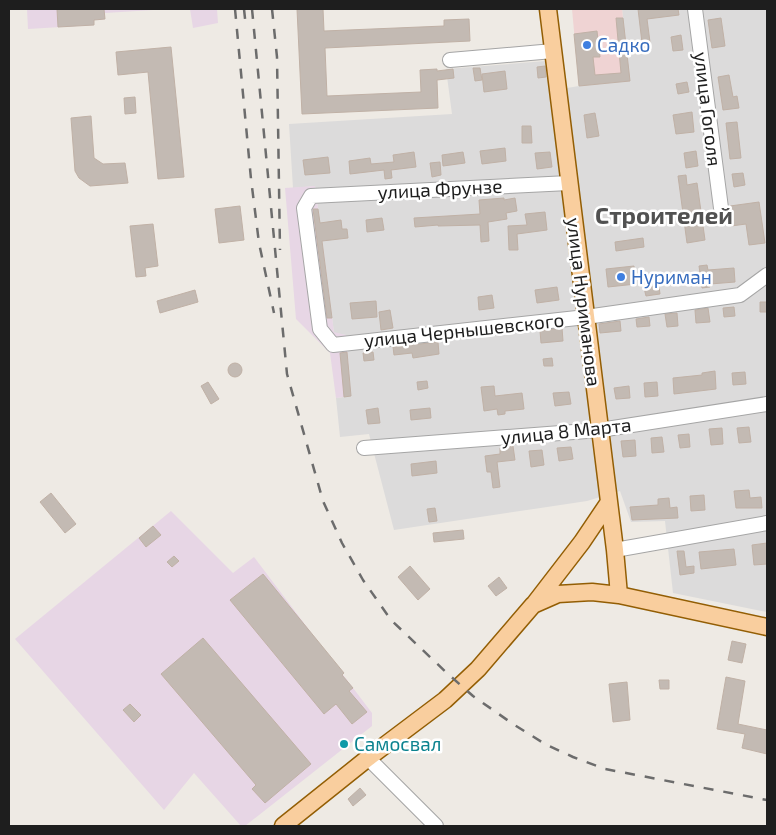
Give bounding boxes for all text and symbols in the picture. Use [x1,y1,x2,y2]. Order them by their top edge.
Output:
place label: Садко [597,33,650,56]
marker: Садко [581,39,593,51]
street label: улица Гоголя [689,50,727,168]
street label: улица Фрунзе [377,174,503,204]
district label: Строителей [595,200,733,229]
street label: улица Нуриманова [562,216,606,388]
place label: Нуриман [631,265,712,289]
marker: Нуриман [615,271,627,283]
street label: улица Чернышевского [363,308,565,352]
street label: улица 8 Марта [500,412,632,450]
place label: Самосвал [354,732,441,755]
marker: Самосвал [338,738,350,750]

